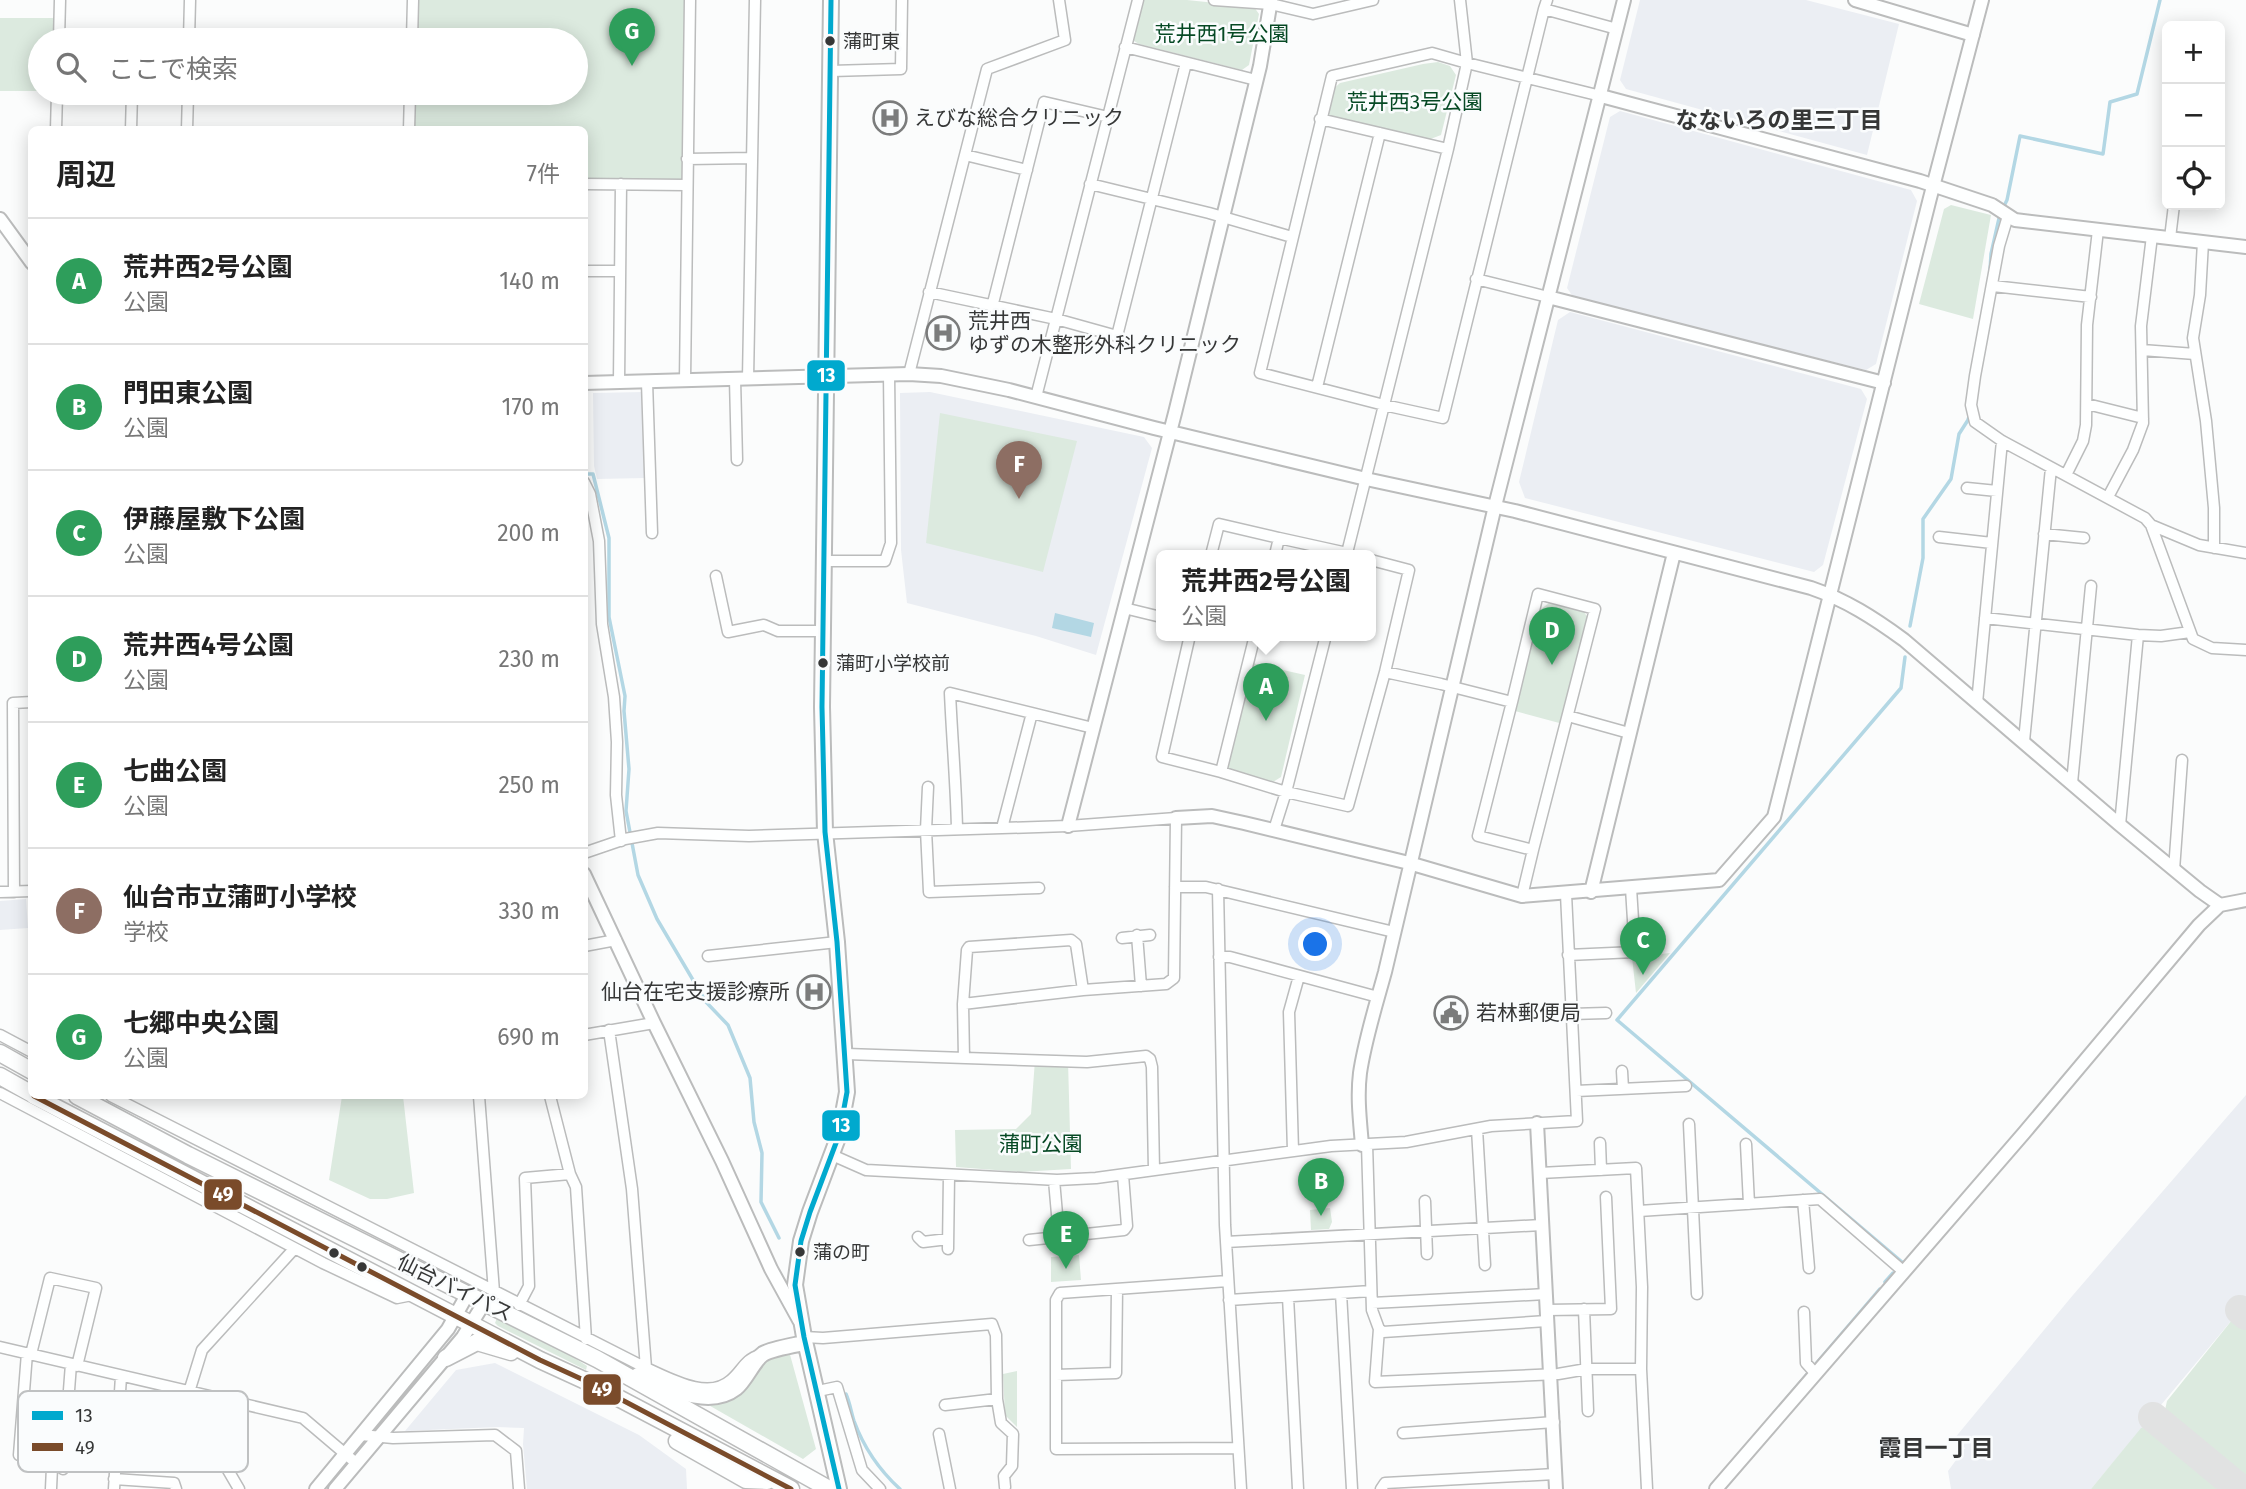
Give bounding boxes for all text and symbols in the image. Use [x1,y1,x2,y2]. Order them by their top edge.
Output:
pin: G [609,8,655,66]
park label: 荒井西1号公園 [1154,21,1290,47]
map controls [2162,21,2225,210]
button: + [2162,21,2225,84]
search box [28,28,588,105]
place label: 蒲町東 [843,30,900,53]
marker: 蒲町東 [823,34,837,48]
icon: search [52,48,90,86]
text: ここで検索 [108,54,238,85]
button: − [2162,84,2225,147]
park label: 荒井西3号公園 [1347,89,1483,115]
hospital icon: えびな総合クリニック [871,99,909,137]
place label: えびな総合クリニック [914,105,1124,131]
district label: なないろの里三丁目 [1676,106,1883,134]
button: locate [2162,147,2225,210]
text: 周辺 [56,157,116,193]
text: 7件 [527,160,560,188]
text: 荒井西2号公園 [123,252,292,283]
text: A [72,267,86,295]
text: 140 m [499,267,560,295]
text: 公園 [123,288,169,316]
place label: 荒井西 ゆずの木整形外科クリニック [968,308,1241,358]
hospital icon: 荒井西 ゆずの木整形外科クリニック [924,314,962,352]
line badge: 13 [806,359,846,392]
text: 13 [817,364,835,387]
text: 門田東公園 [123,378,253,409]
text: B [72,393,86,421]
text: 170 m [501,393,560,421]
text: 公園 [123,414,169,442]
pin: F [996,441,1042,499]
text: 伊藤屋敷下公園 [123,504,305,535]
text: C [72,519,86,547]
text: 200 m [497,519,560,547]
text: 公園 [123,540,169,568]
popup [1156,550,1376,641]
text: 荒井西2号公園 [1181,566,1351,597]
text: 公園 [1181,602,1227,630]
pin: D [1529,607,1575,665]
text: 荒井西4号公園 [123,630,294,661]
text: D [72,645,86,673]
text: 230 m [499,645,560,673]
place label: 蒲町小学校前 [836,652,950,675]
marker: 蒲町小学校前 [816,656,830,670]
pin: A [1243,663,1289,721]
text: 公園 [123,666,169,694]
text: 七曲公園 [123,756,227,787]
text: E [73,771,85,799]
text: 250 m [498,771,560,799]
text: 公園 [123,792,169,820]
text: 仙台市立蒲町小学校 [123,882,357,913]
text: F [73,897,85,925]
text: 330 m [498,897,560,925]
pin: C [1620,917,1666,975]
text: 学校 [123,918,169,946]
your location [1298,927,1332,961]
hospital icon: 仙台在宅支援診療所 [795,973,833,1011]
place label: 仙台在宅支援診療所 [601,979,790,1005]
public building icon: 若林郵便局 [1432,994,1470,1032]
place label: 若林郵便局 [1476,1000,1581,1026]
text: 七郷中央公園 [123,1008,279,1039]
text: G [72,1023,86,1051]
text: 690 m [497,1023,560,1051]
text: 公園 [123,1044,169,1072]
line badge: 13 [821,1109,861,1142]
text: 13 [832,1114,850,1137]
park label: 蒲町公園 [999,1131,1083,1157]
pin: B [1298,1158,1344,1216]
line badge: 49 [203,1178,243,1211]
text: 49 [213,1183,234,1206]
pin: E [1043,1211,1089,1269]
place label: 蒲の町 [813,1241,870,1264]
marker: 蒲の町 [793,1245,807,1259]
unlabelled marker [327,1246,341,1260]
street label: 仙台バイパス [393,1249,517,1327]
unlabelled marker [355,1260,369,1274]
line badge: 49 [582,1373,622,1406]
text: 49 [592,1378,613,1401]
legend [18,1391,248,1472]
text: 13 [75,1404,93,1427]
district label: 霞目一丁目 [1879,1434,1994,1462]
text: 49 [75,1436,95,1459]

